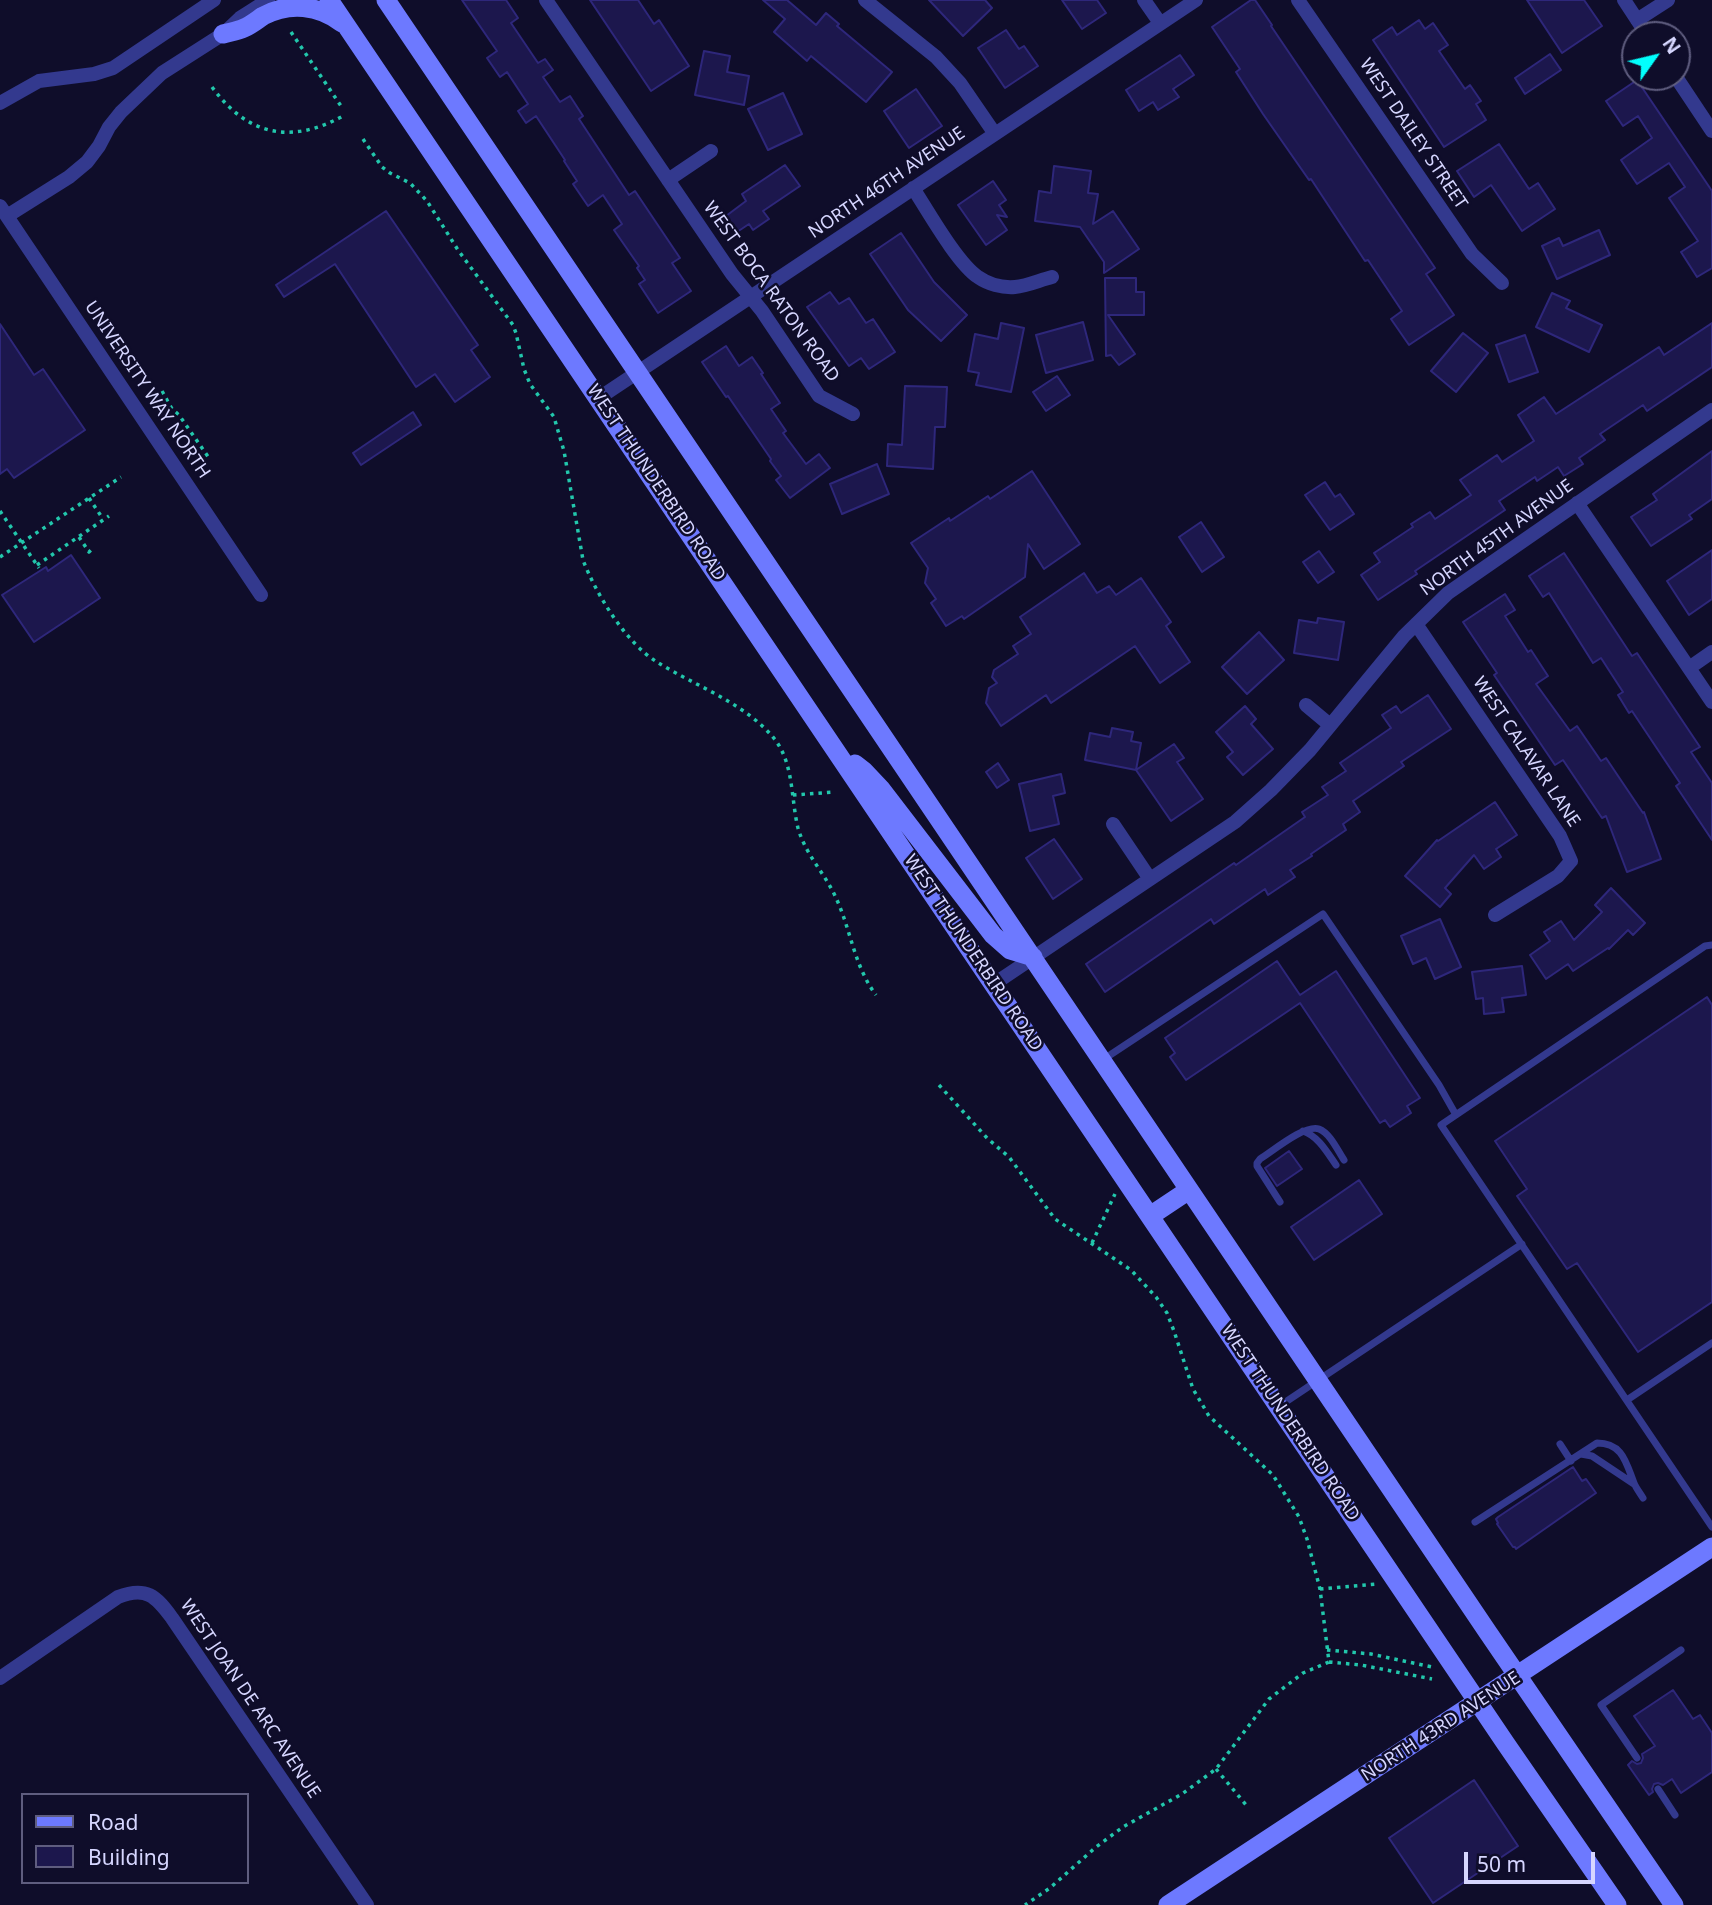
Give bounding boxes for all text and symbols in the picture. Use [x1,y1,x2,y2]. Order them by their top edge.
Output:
north arrow [1621,21,1691,91]
text: N [1657,32,1687,59]
street label: WEST DAILEY STREET [1355,55,1471,213]
street label: NORTH 46TH AVENUE [805,123,969,243]
street label: WEST BOCA RATON ROAD [698,198,844,386]
street label: UNIVERSITY WAY NORTH [80,297,214,483]
street label: WEST THUNDERBIRD ROAD [582,381,730,585]
street label: NORTH 45TH AVENUE [1416,475,1578,601]
street label: WEST CALAVAR LANE [1468,673,1584,831]
street label: WEST THUNDERBIRD ROAD [899,851,1047,1055]
street label: WEST THUNDERBIRD ROAD [1216,1321,1364,1525]
street label: WEST JOAN DE ARC AVENUE [175,1596,325,1802]
street label: NORTH 43RD AVENUE [1358,1668,1524,1786]
legend [21,1793,248,1884]
text: Road [88,1808,138,1836]
scale bar [1467,1839,1598,1883]
text: Building [88,1843,170,1871]
text: 50 m [1477,1850,1526,1878]

